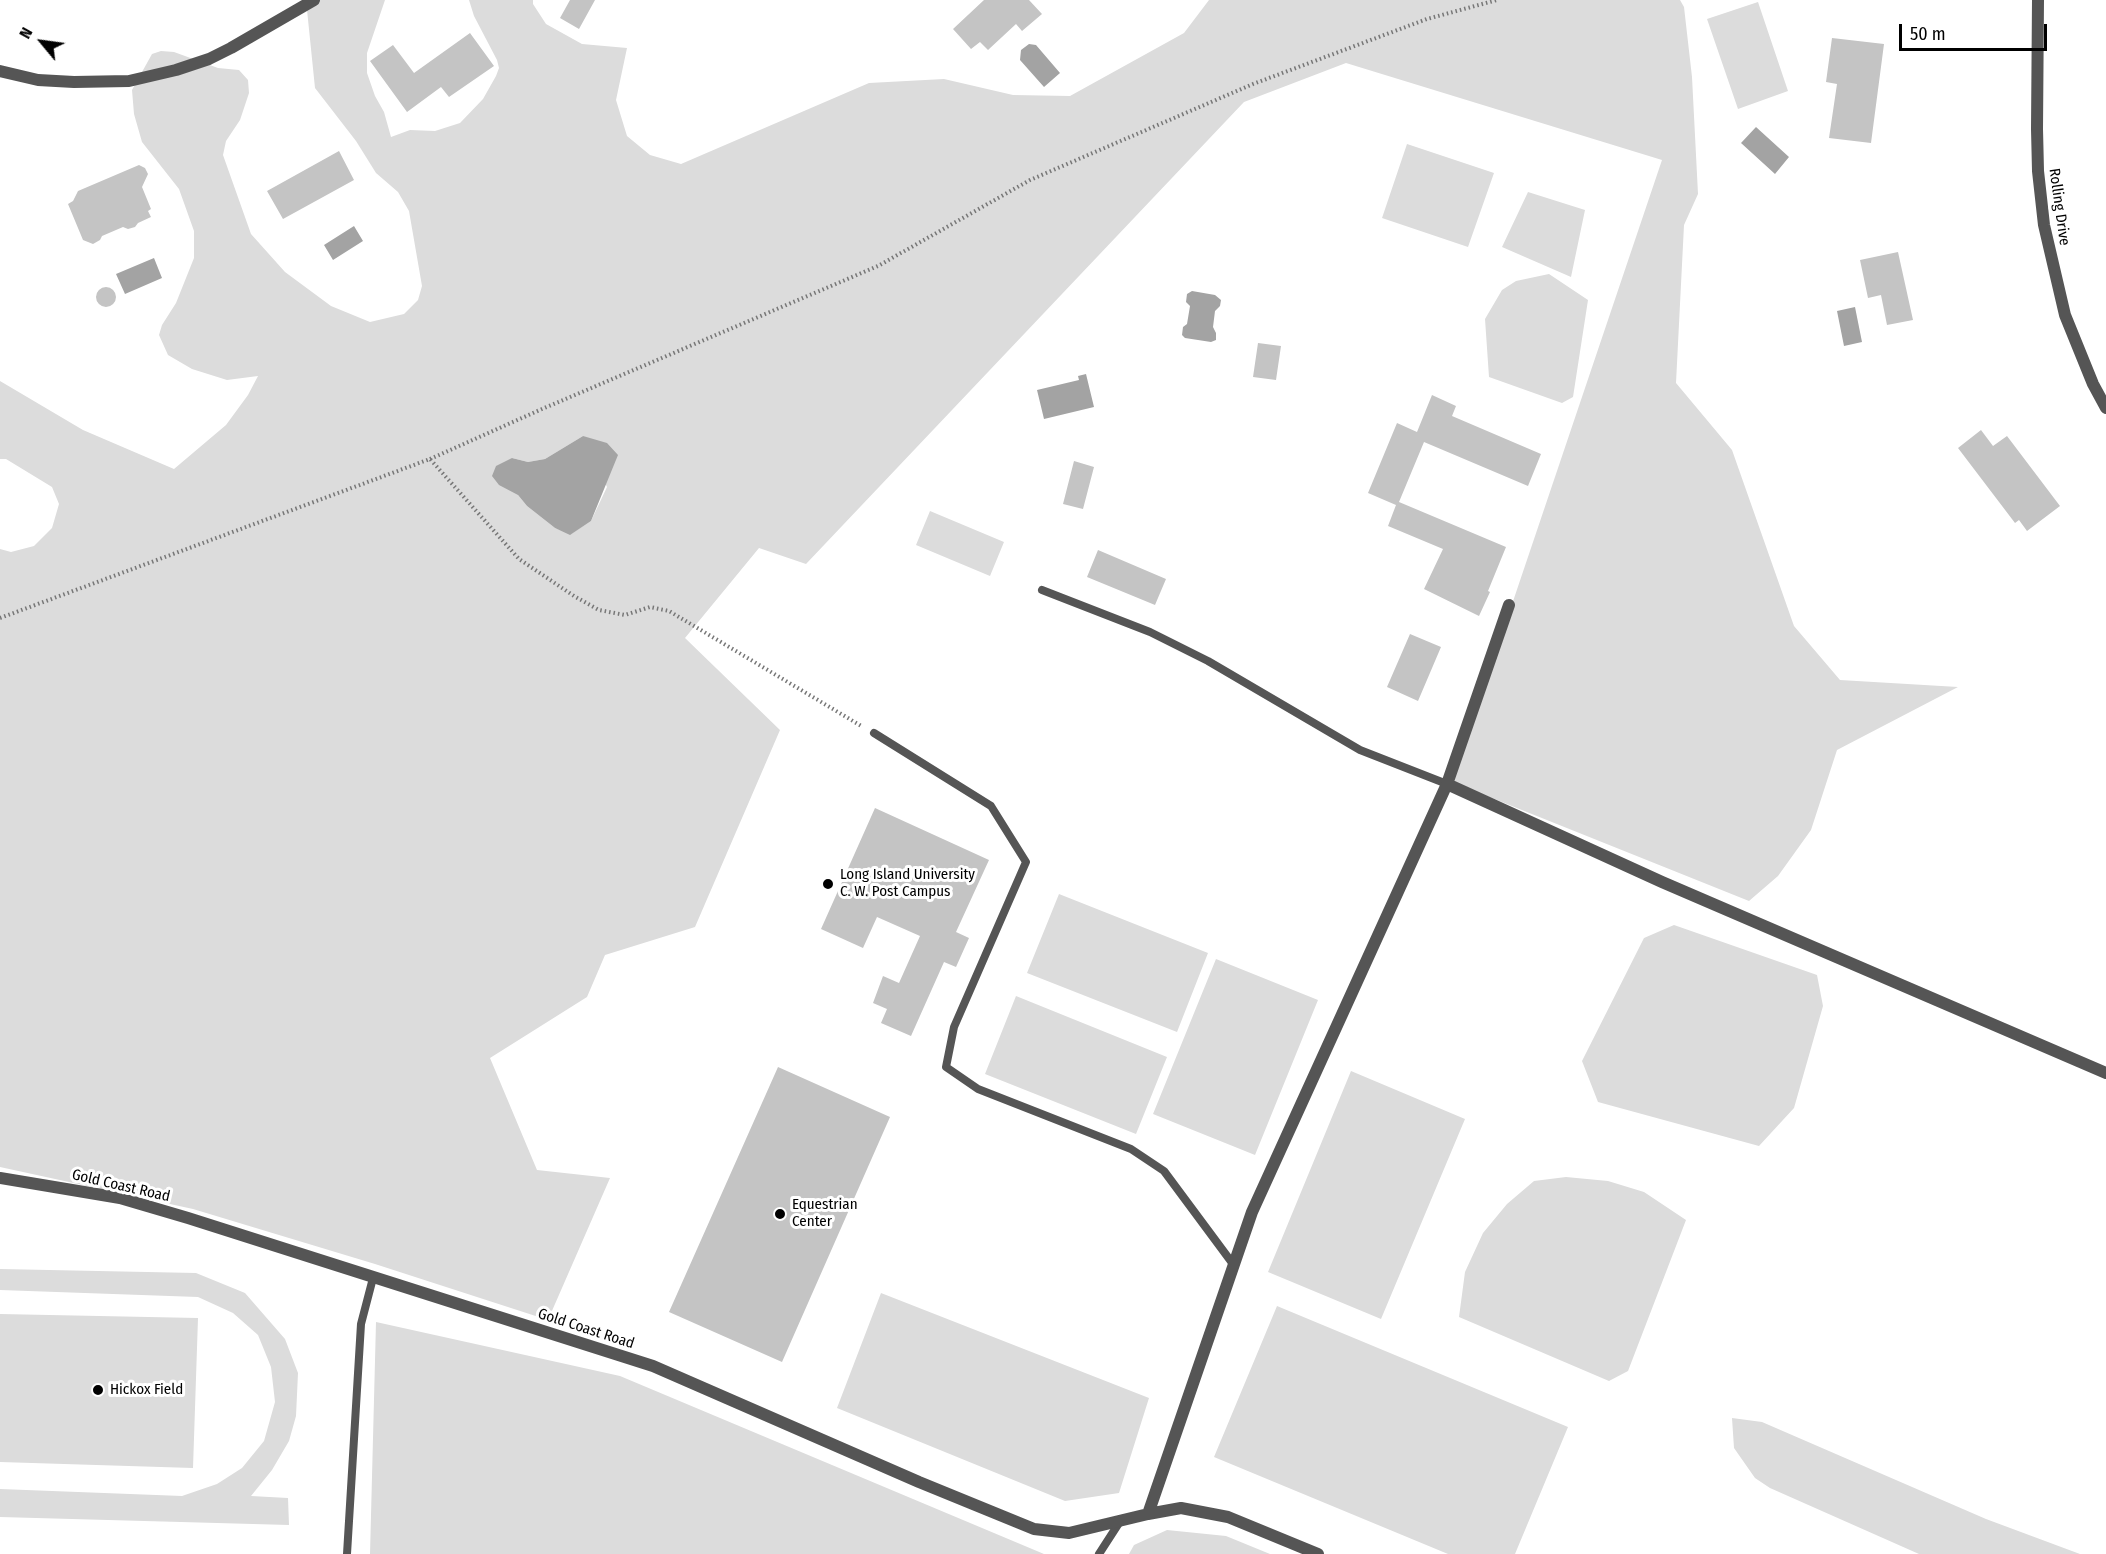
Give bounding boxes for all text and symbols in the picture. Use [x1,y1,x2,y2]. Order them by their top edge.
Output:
north arrow [12,12,72,72]
scale bar [1902,12,2050,50]
text: 50 m [1910,23,1946,45]
text: N [15,24,36,42]
street label: Rolling Drive [2045,167,2073,247]
place label: Long Island University C. W. Post Campus [840,866,975,901]
marker: Long Island University C. W. Post Campus [821,877,835,891]
street label: Gold Coast Road [70,1166,172,1206]
place label: Equestrian Center [792,1196,858,1231]
marker: Equestrian Center [773,1207,787,1221]
street label: Gold Coast Road [536,1305,636,1353]
place label: Hickox Field [110,1381,183,1399]
marker: Hickox Field [91,1383,105,1397]

